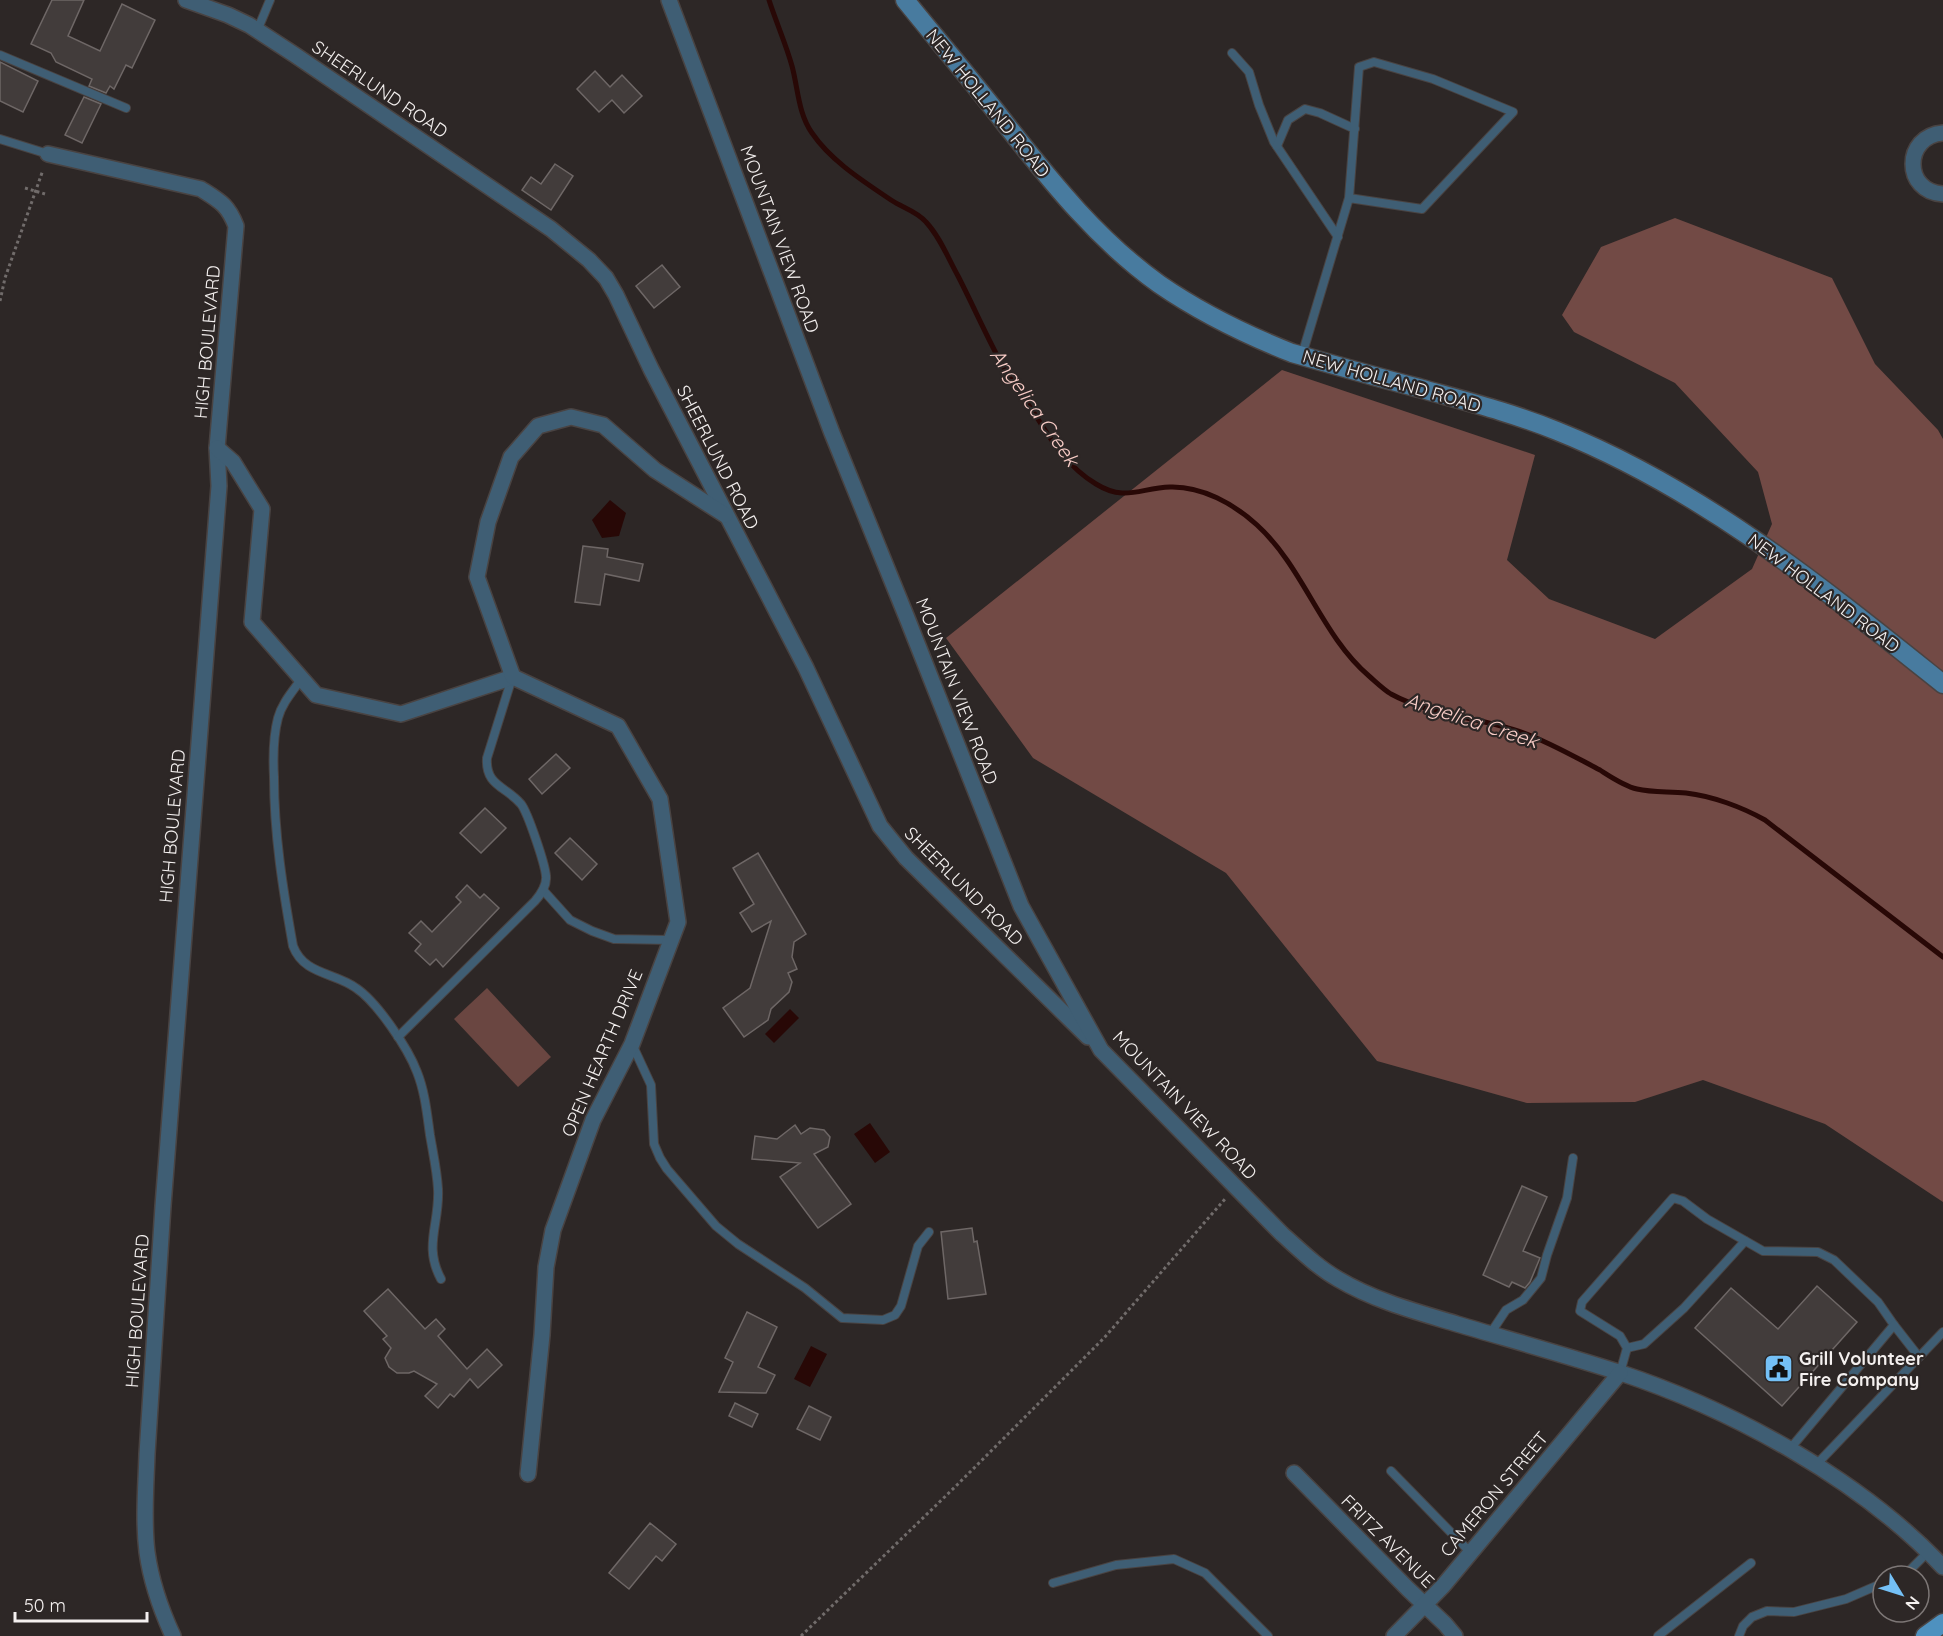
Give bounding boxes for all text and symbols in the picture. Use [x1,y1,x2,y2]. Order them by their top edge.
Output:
street label: NEW HOLLAND ROAD [921,24,1055,182]
street label: SHEERLUND ROAD [308,35,452,143]
street label: MOUNTAIN VIEW ROAD [735,142,825,336]
street label: HIGH BOULEVARD [189,264,225,420]
water label: Angelica Creek [985,343,1086,473]
street label: NEW HOLLAND ROAD [1300,345,1484,417]
street label: SHEERLUND ROAD [672,381,764,533]
street label: NEW HOLLAND ROAD [1743,528,1905,658]
street label: MOUNTAIN VIEW ROAD [911,594,1003,788]
water label: Angelica Creek [1402,687,1544,754]
street label: HIGH BOULEVARD [154,748,190,904]
street label: SHEERLUND ROAD [900,822,1028,950]
street label: OPEN HEARTH DRIVE [556,966,648,1140]
street label: MOUNTAIN VIEW ROAD [1108,1026,1262,1184]
street label: HIGH BOULEVARD [120,1233,154,1389]
place label: Grill Volunteer Fire Company [1799,1347,1924,1391]
public building icon: Grill Volunteer Fire Company [1762,1352,1794,1384]
street label: CAMERON STREET [1435,1427,1553,1561]
street label: FRITZ AVENUE [1337,1490,1439,1592]
north arrow [1871,1564,1931,1624]
scale bar [15,1585,147,1623]
text: N [1901,1592,1924,1614]
text: 50 m [24,1594,66,1617]

